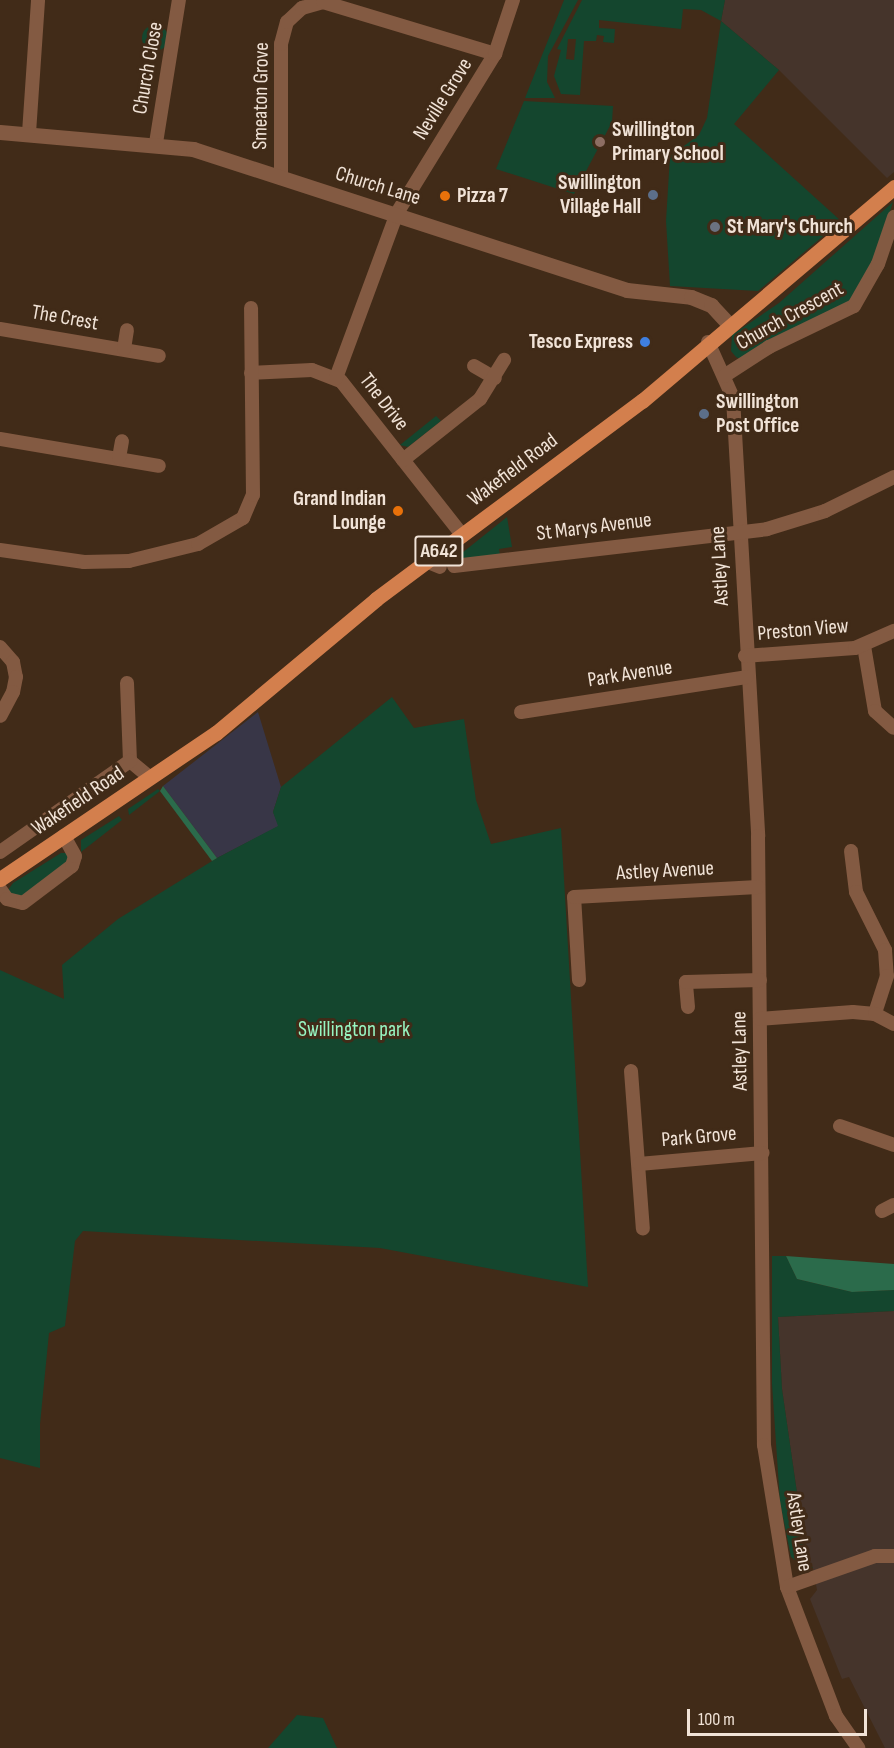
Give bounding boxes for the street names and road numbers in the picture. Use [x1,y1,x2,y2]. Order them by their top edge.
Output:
street label: Church Close [128,20,168,116]
street label: Smeaton Grove [247,42,275,150]
street label: Neville Grove [408,53,478,145]
street label: Church Lane [332,161,424,211]
street label: Church Crescent [732,276,848,356]
street label: The Crest [30,300,100,336]
street label: The Drive [354,368,414,436]
street label: Wakefield Road [463,428,563,512]
street label: St Marys Avenue [535,507,653,547]
street label: Astley Lane [705,525,735,607]
road number: A642 [414,534,464,568]
street label: Preston View [756,613,850,647]
street label: Park Avenue [586,655,674,693]
street label: Wakefield Road [27,761,129,841]
street label: Astley Avenue [615,856,715,886]
street label: Astley Lane [727,1011,753,1091]
street label: Park Grove [660,1121,738,1153]
street label: Astley Lane [780,1491,818,1573]

